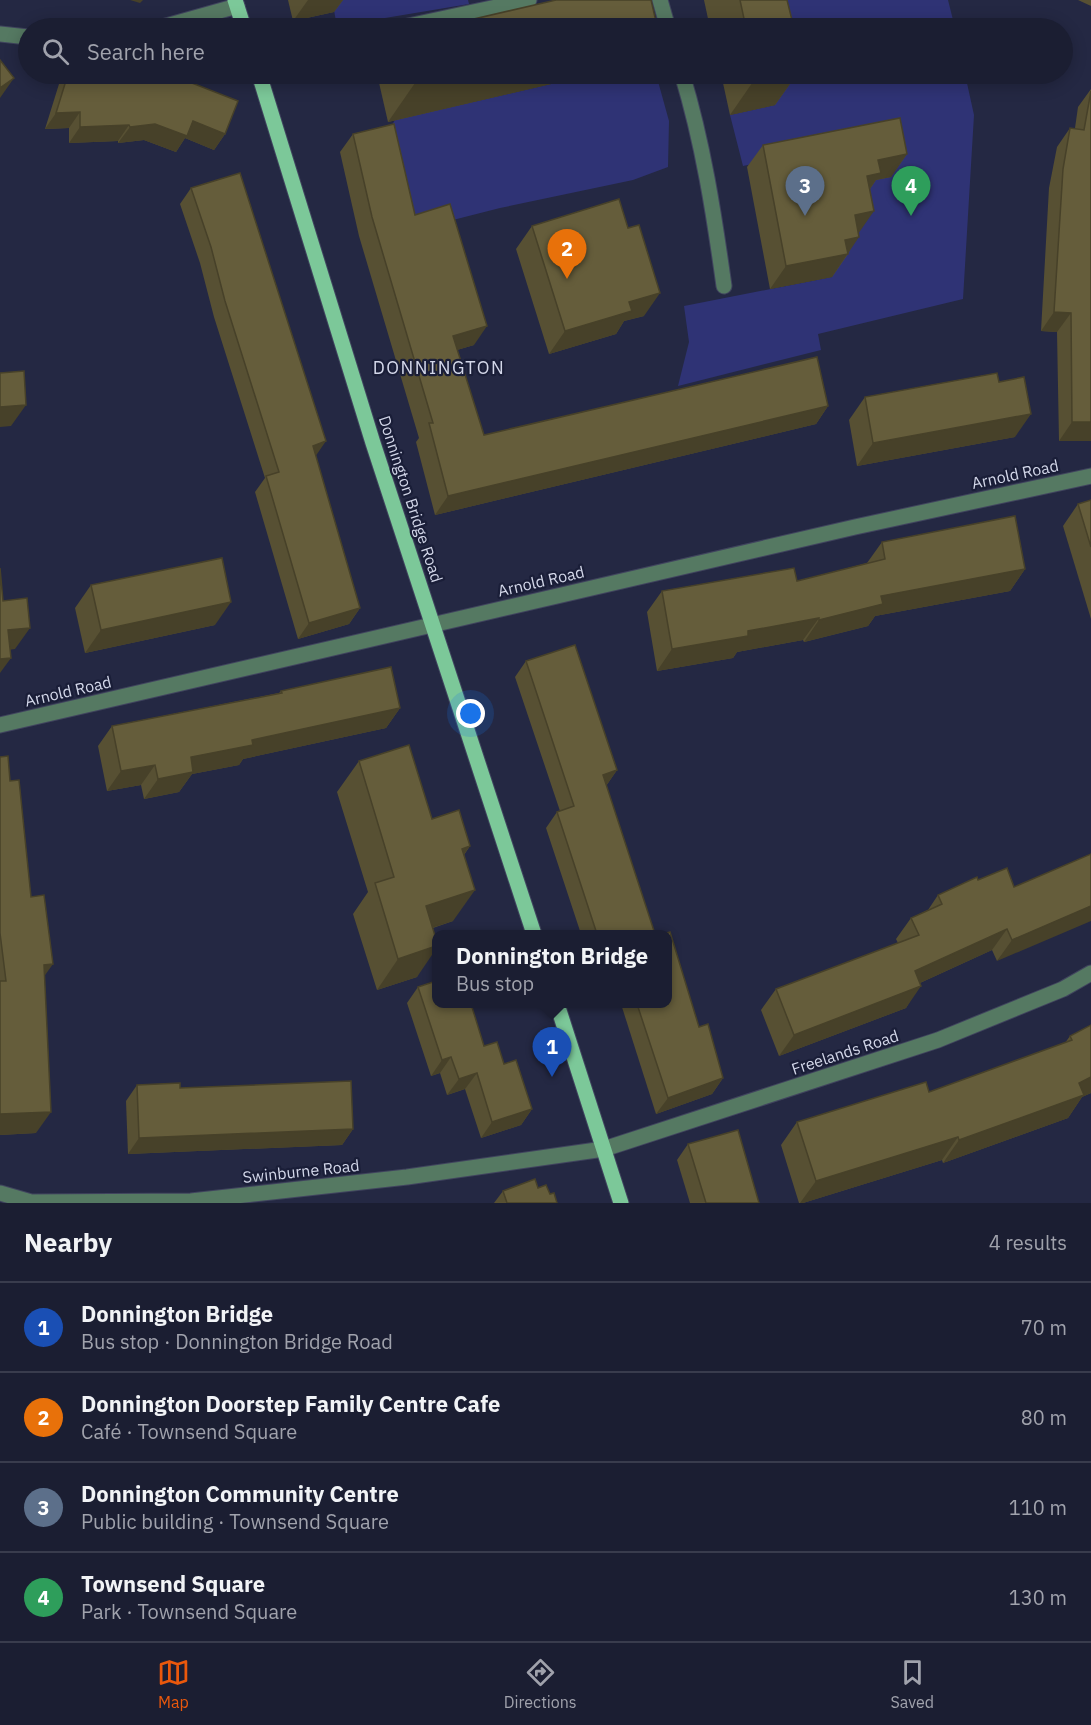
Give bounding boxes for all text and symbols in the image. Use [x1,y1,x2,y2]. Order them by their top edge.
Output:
search box [18,18,1073,84]
icon: search [39,35,72,68]
text: Search here [87,37,205,66]
pin: 3 [786,166,824,216]
pin: 4 [892,166,930,216]
pin: 2 [548,230,586,279]
district label: DONNINGTON [373,356,505,379]
street label: Donnington Bridge Road [375,413,447,585]
street label: Arnold Road [970,455,1060,493]
street label: Arnold Road [496,561,586,601]
street label: Arnold Road [23,671,113,711]
your location [456,699,485,728]
popup [432,930,672,1008]
text: Donnington Bridge [456,941,648,970]
text: Bus stop [456,970,534,997]
street label: Freelands Road [789,1025,901,1079]
pin: 1 [532,1028,572,1077]
street label: Swinburne Road [242,1155,360,1187]
text: Nearby [24,1225,112,1259]
text: 4 results [989,1229,1067,1256]
text: Donnington Bridge [81,1299,273,1328]
text: 1 [38,1314,50,1341]
text: 70 m [1021,1314,1067,1341]
text: Bus stop · Donnington Bridge Road [81,1328,393,1355]
text: Donnington Doorstep Family Centre Cafe [81,1389,500,1418]
text: 2 [38,1404,50,1431]
text: 80 m [1021,1404,1067,1431]
text: Café · Townsend Square [81,1418,297,1445]
text: Donnington Community Centre [81,1479,399,1508]
text: 3 [38,1494,50,1521]
text: 110 m [1009,1494,1067,1521]
text: Public building · Townsend Square [81,1508,389,1535]
text: Townsend Square [81,1569,265,1598]
text: 4 [38,1584,50,1611]
text: 130 m [1009,1584,1067,1611]
text: Park · Townsend Square [81,1598,297,1625]
tab: Map [157,1656,190,1712]
tab: Directions [504,1656,577,1712]
tab: Saved [891,1656,934,1712]

